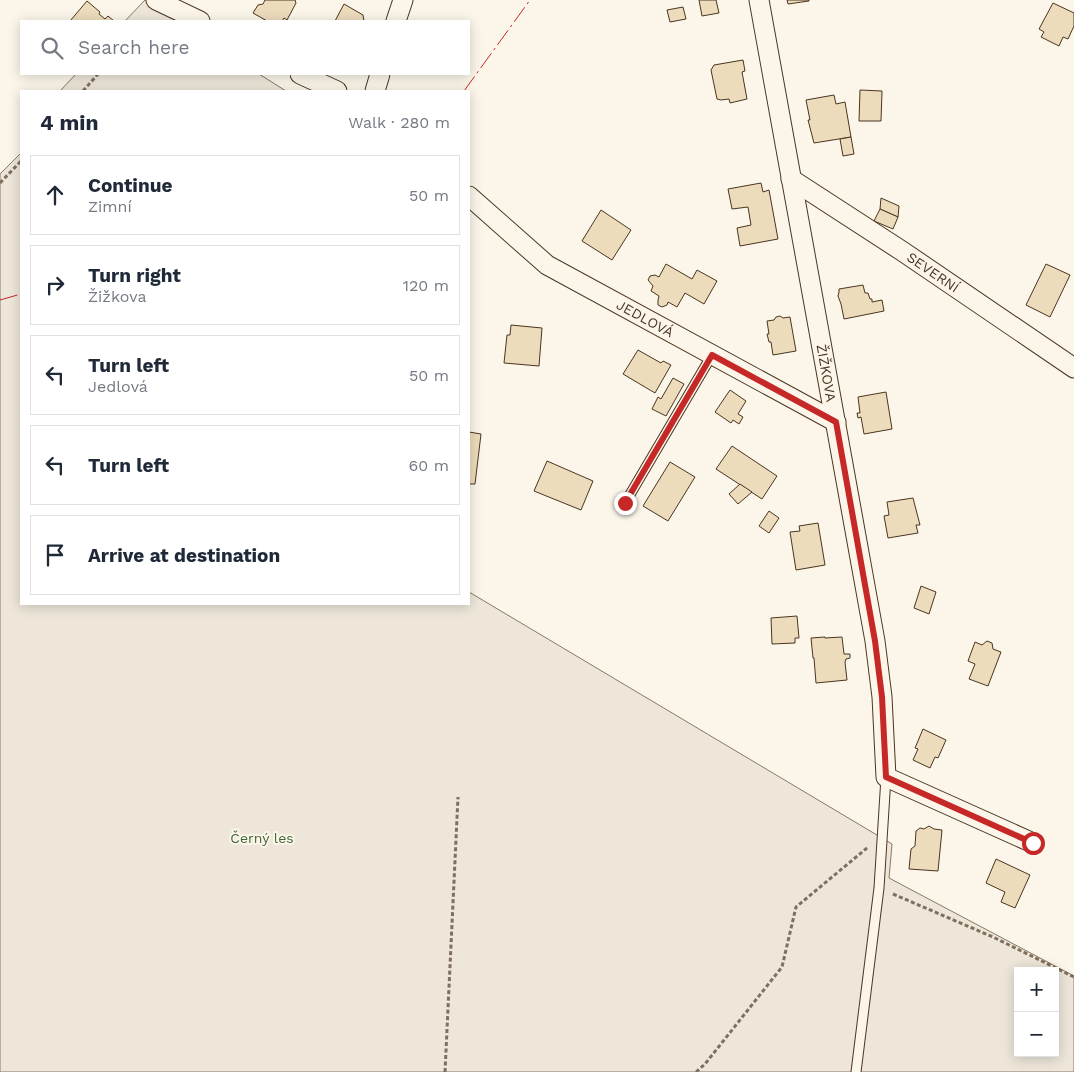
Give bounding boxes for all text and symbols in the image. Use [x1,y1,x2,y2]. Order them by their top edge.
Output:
search box [20,20,470,75]
icon: search [38,34,66,62]
text: Search here [78,36,189,59]
text: 4 min [40,110,98,135]
text: Walk · 280 m [348,113,450,132]
text: Continue [88,174,172,197]
icon: ahead [41,181,69,209]
text: 50 m [409,186,449,205]
text: Zimní [88,197,132,216]
street label: SEVERNÍ [904,249,962,296]
text: Turn right [88,264,181,287]
icon: right [41,271,69,299]
text: 120 m [403,276,449,295]
text: Žižkova [88,287,146,306]
street label: JEDLOVÁ [614,296,677,340]
street label: ŽIŽKOVA [813,343,840,403]
text: Turn left [88,354,169,377]
icon: left [41,361,69,389]
text: 50 m [409,366,449,385]
text: Jedlová [88,377,148,396]
icon: left [41,451,69,479]
text: Turn left [88,454,169,477]
text: 60 m [409,456,449,475]
route end [614,492,637,515]
icon: arrive [41,541,69,569]
text: Arrive at destination [88,544,280,567]
park label: Černý les [230,830,294,846]
route start [1022,832,1045,855]
map controls [1014,967,1059,1057]
button: + [1014,967,1059,1012]
button: − [1014,1012,1059,1057]

